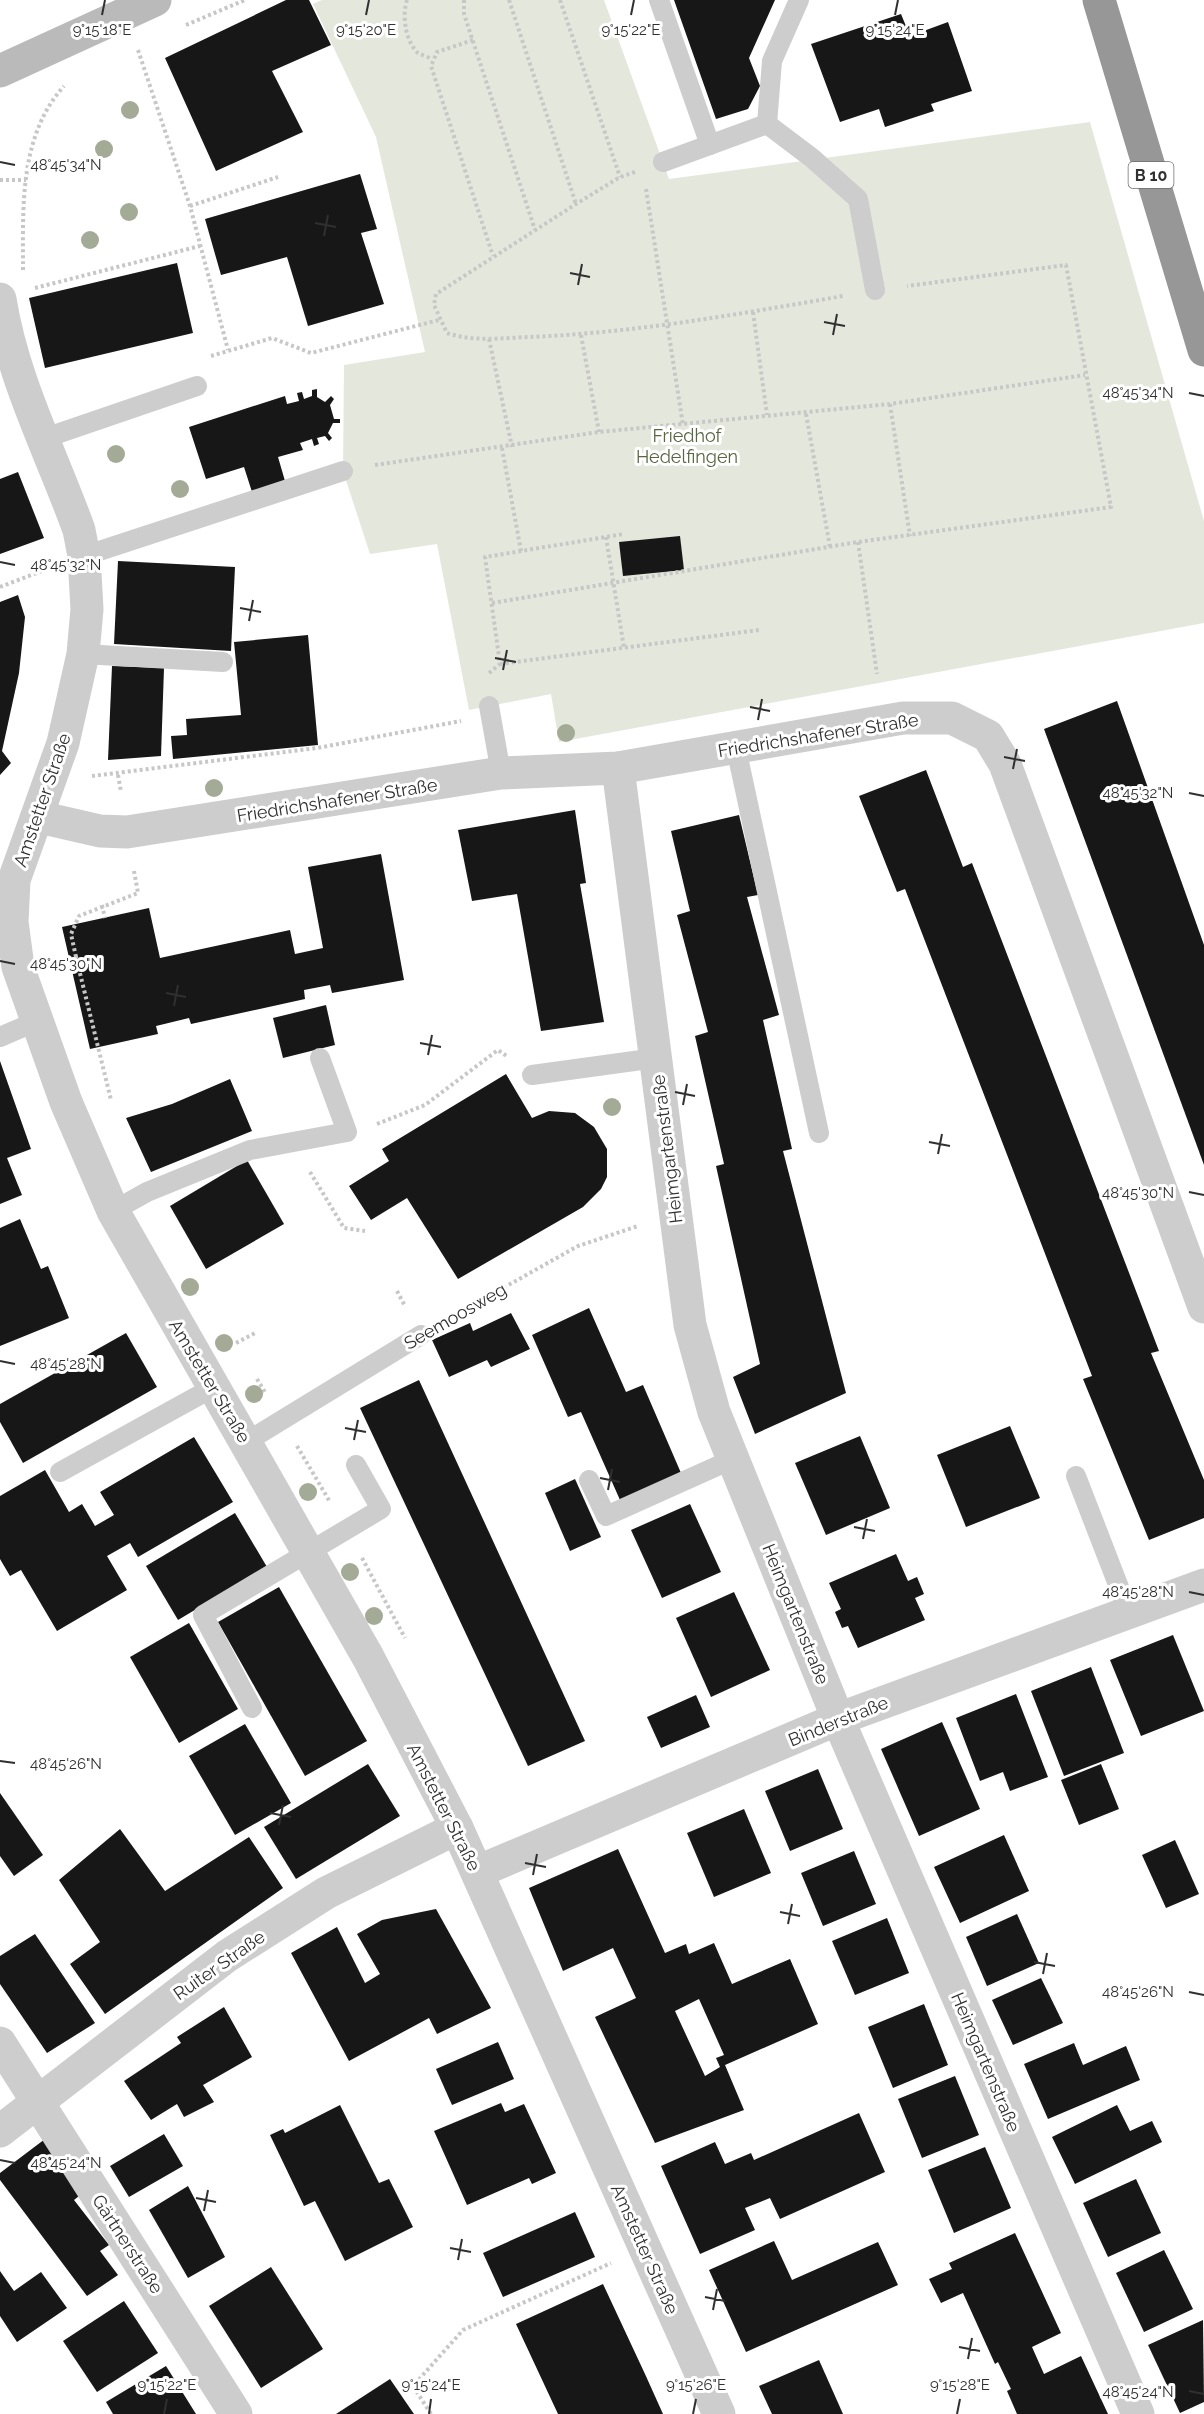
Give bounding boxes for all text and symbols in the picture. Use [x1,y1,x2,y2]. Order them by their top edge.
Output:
text: 9°15'18"E [73,21,131,39]
text: 9°15'20"E [336,21,396,39]
text: 9°15'22"E [602,21,660,39]
text: 9°15'24"E [865,21,925,39]
text: 48°45'34"N [30,156,102,174]
road number: B 10 [1128,162,1174,188]
text: 48°45'34"N [1102,384,1174,402]
park label: Friedhof Hedelfingen [636,425,738,467]
text: 48°45'32"N [31,556,101,574]
street label: Friedrichshafener Straße [716,709,920,761]
street label: Amstetter Straße [9,730,75,870]
street label: Friedrichshafener Straße [235,774,439,826]
text: 48°45'32"N [1103,784,1173,802]
text: 48°45'30"N [30,955,102,973]
street label: Heimgartenstraße [647,1073,687,1225]
text: 48°45'30"N [1102,1184,1174,1202]
street label: Seemoosweg [400,1278,510,1354]
street label: Amstetter Straße [165,1316,255,1447]
text: 48°45'28"N [30,1355,102,1373]
street label: Heimgartenstraße [758,1541,834,1688]
text: 48°45'28"N [1102,1583,1174,1601]
street label: Binderstraße [785,1691,891,1751]
street label: Amstetter Straße [403,1740,485,1875]
text: 48°45'26"N [30,1755,102,1773]
street label: Ruiter Straße [169,1926,269,2004]
text: 48°45'26"N [1102,1983,1174,2001]
street label: Heimgartenstraße [947,1989,1025,2135]
text: 48°45'24"N [31,2154,102,2172]
street label: Amstetter Straße [607,2181,683,2318]
street label: Gärtnerstraße [88,2191,168,2298]
text: 9°15'22"E [138,2376,196,2394]
text: 9°15'24"E [401,2376,461,2394]
text: 9°15'26"E [666,2376,726,2394]
text: 9°15'28"E [930,2376,990,2394]
text: 48°45'24"N [1103,2383,1174,2401]

